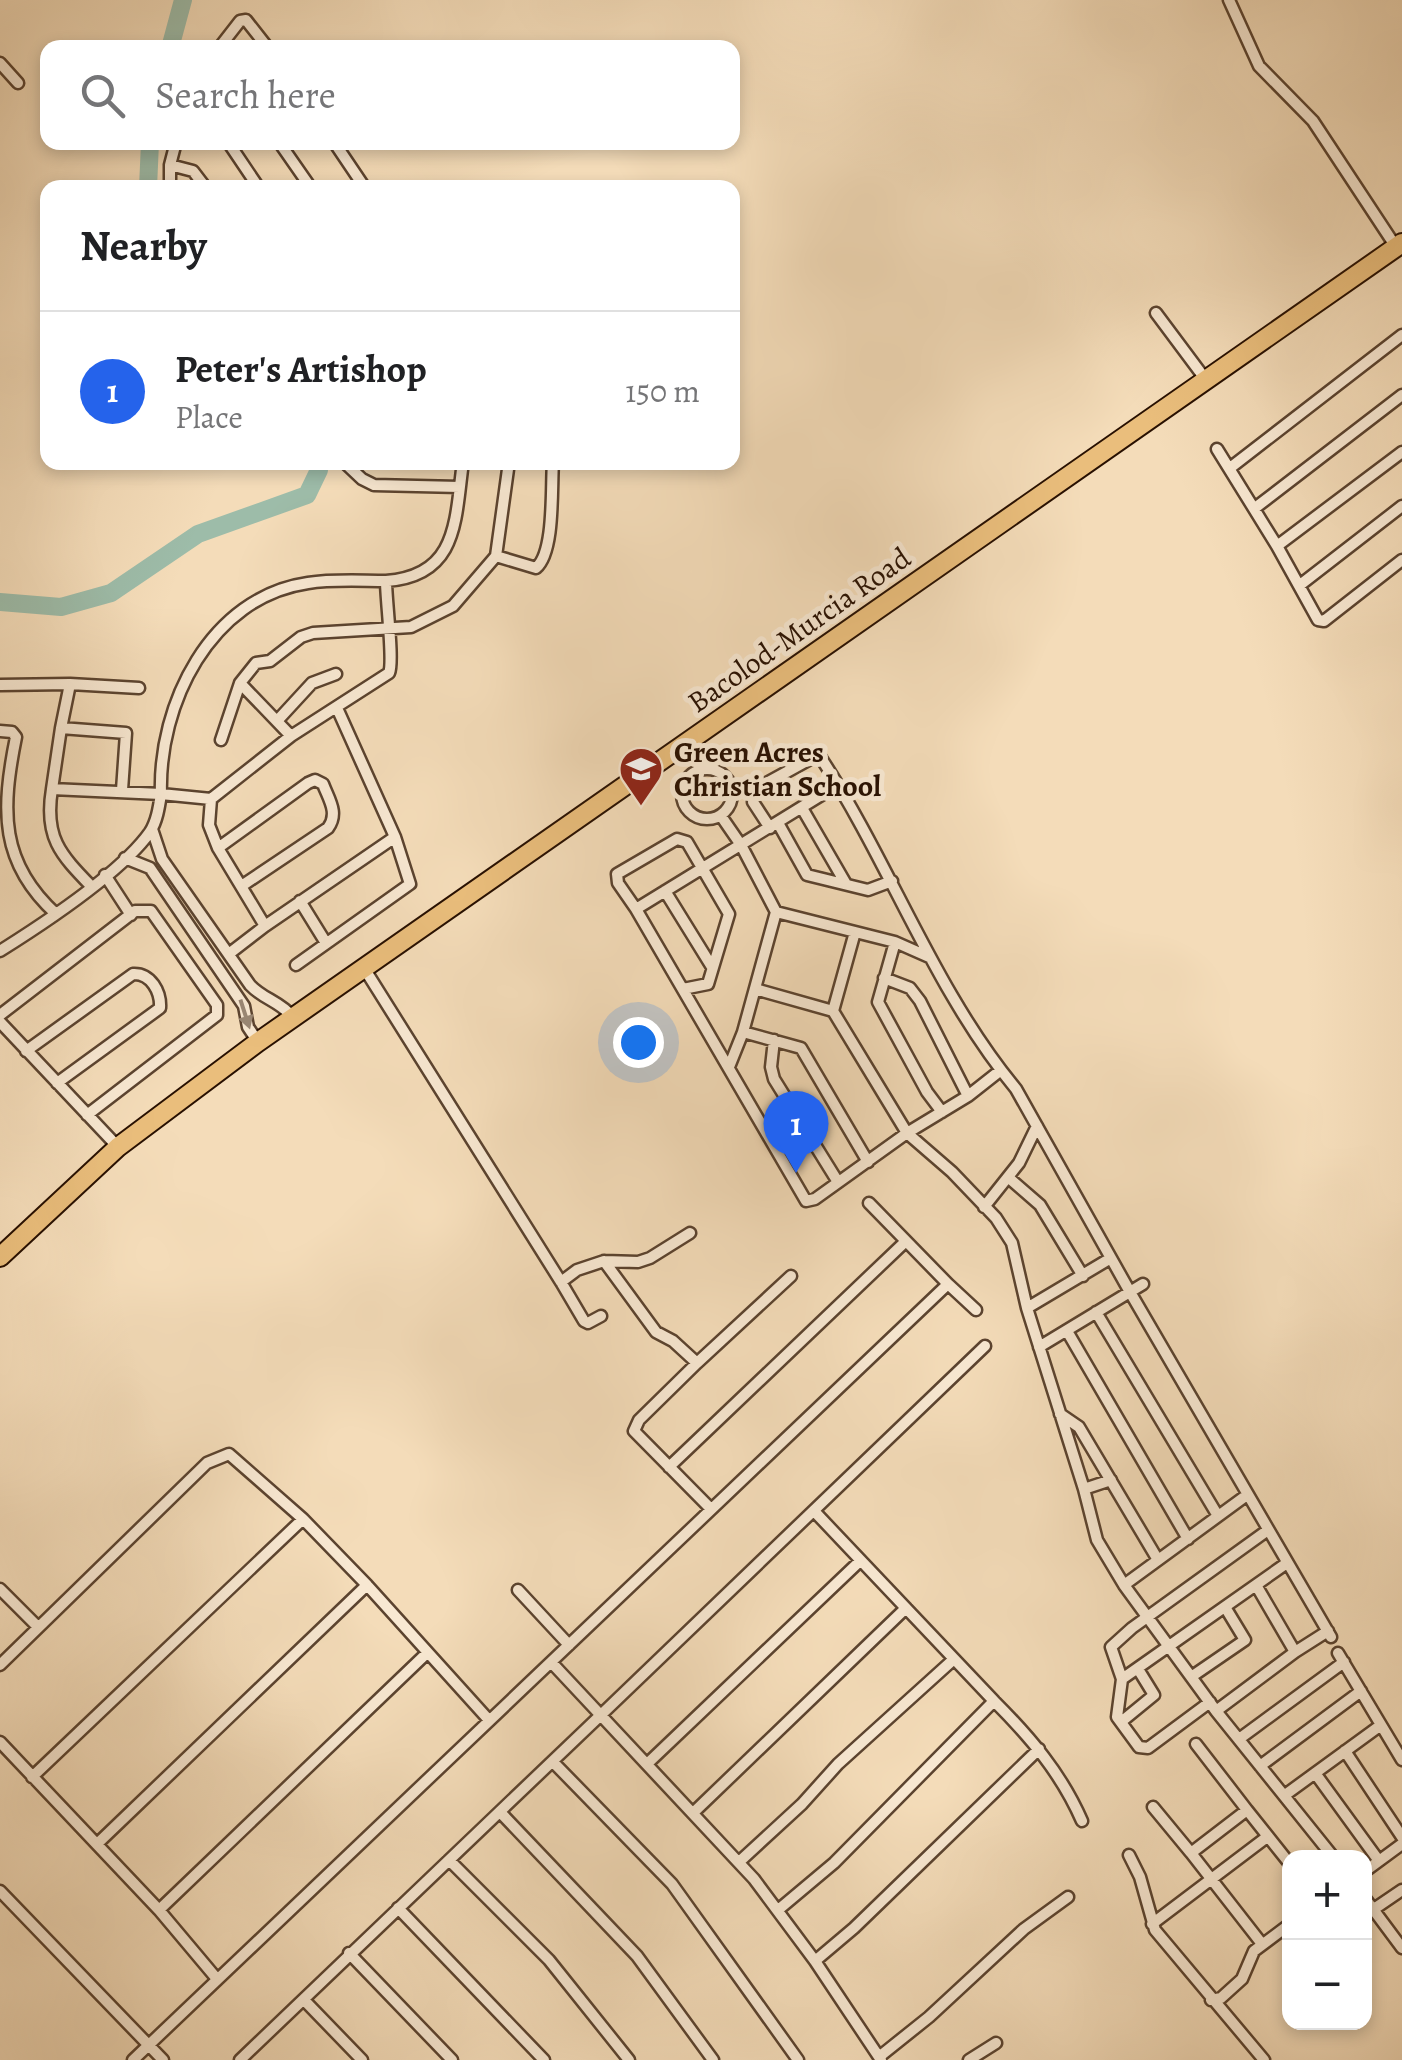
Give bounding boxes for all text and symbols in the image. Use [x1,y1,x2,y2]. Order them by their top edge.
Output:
search box [40,40,740,150]
icon: search [75,68,130,123]
text: Search here [155,69,336,121]
text: Nearby [80,217,207,274]
text: Peter's Artishop [175,343,427,395]
text: 1 [107,369,118,413]
text: 150 m [625,369,700,413]
text: Place [175,395,243,439]
street label: Bacolod-Murcia Road [679,537,919,722]
place label: Green Acres Christian School [674,732,881,806]
school or university icon: Green Acres Christian School [618,746,664,807]
one-way arrow [238,999,253,1029]
your location [613,1017,664,1068]
pin: 1 [764,1090,828,1173]
map controls [1282,1850,1372,2030]
button: + [1282,1850,1372,1940]
button: − [1282,1940,1372,2030]

